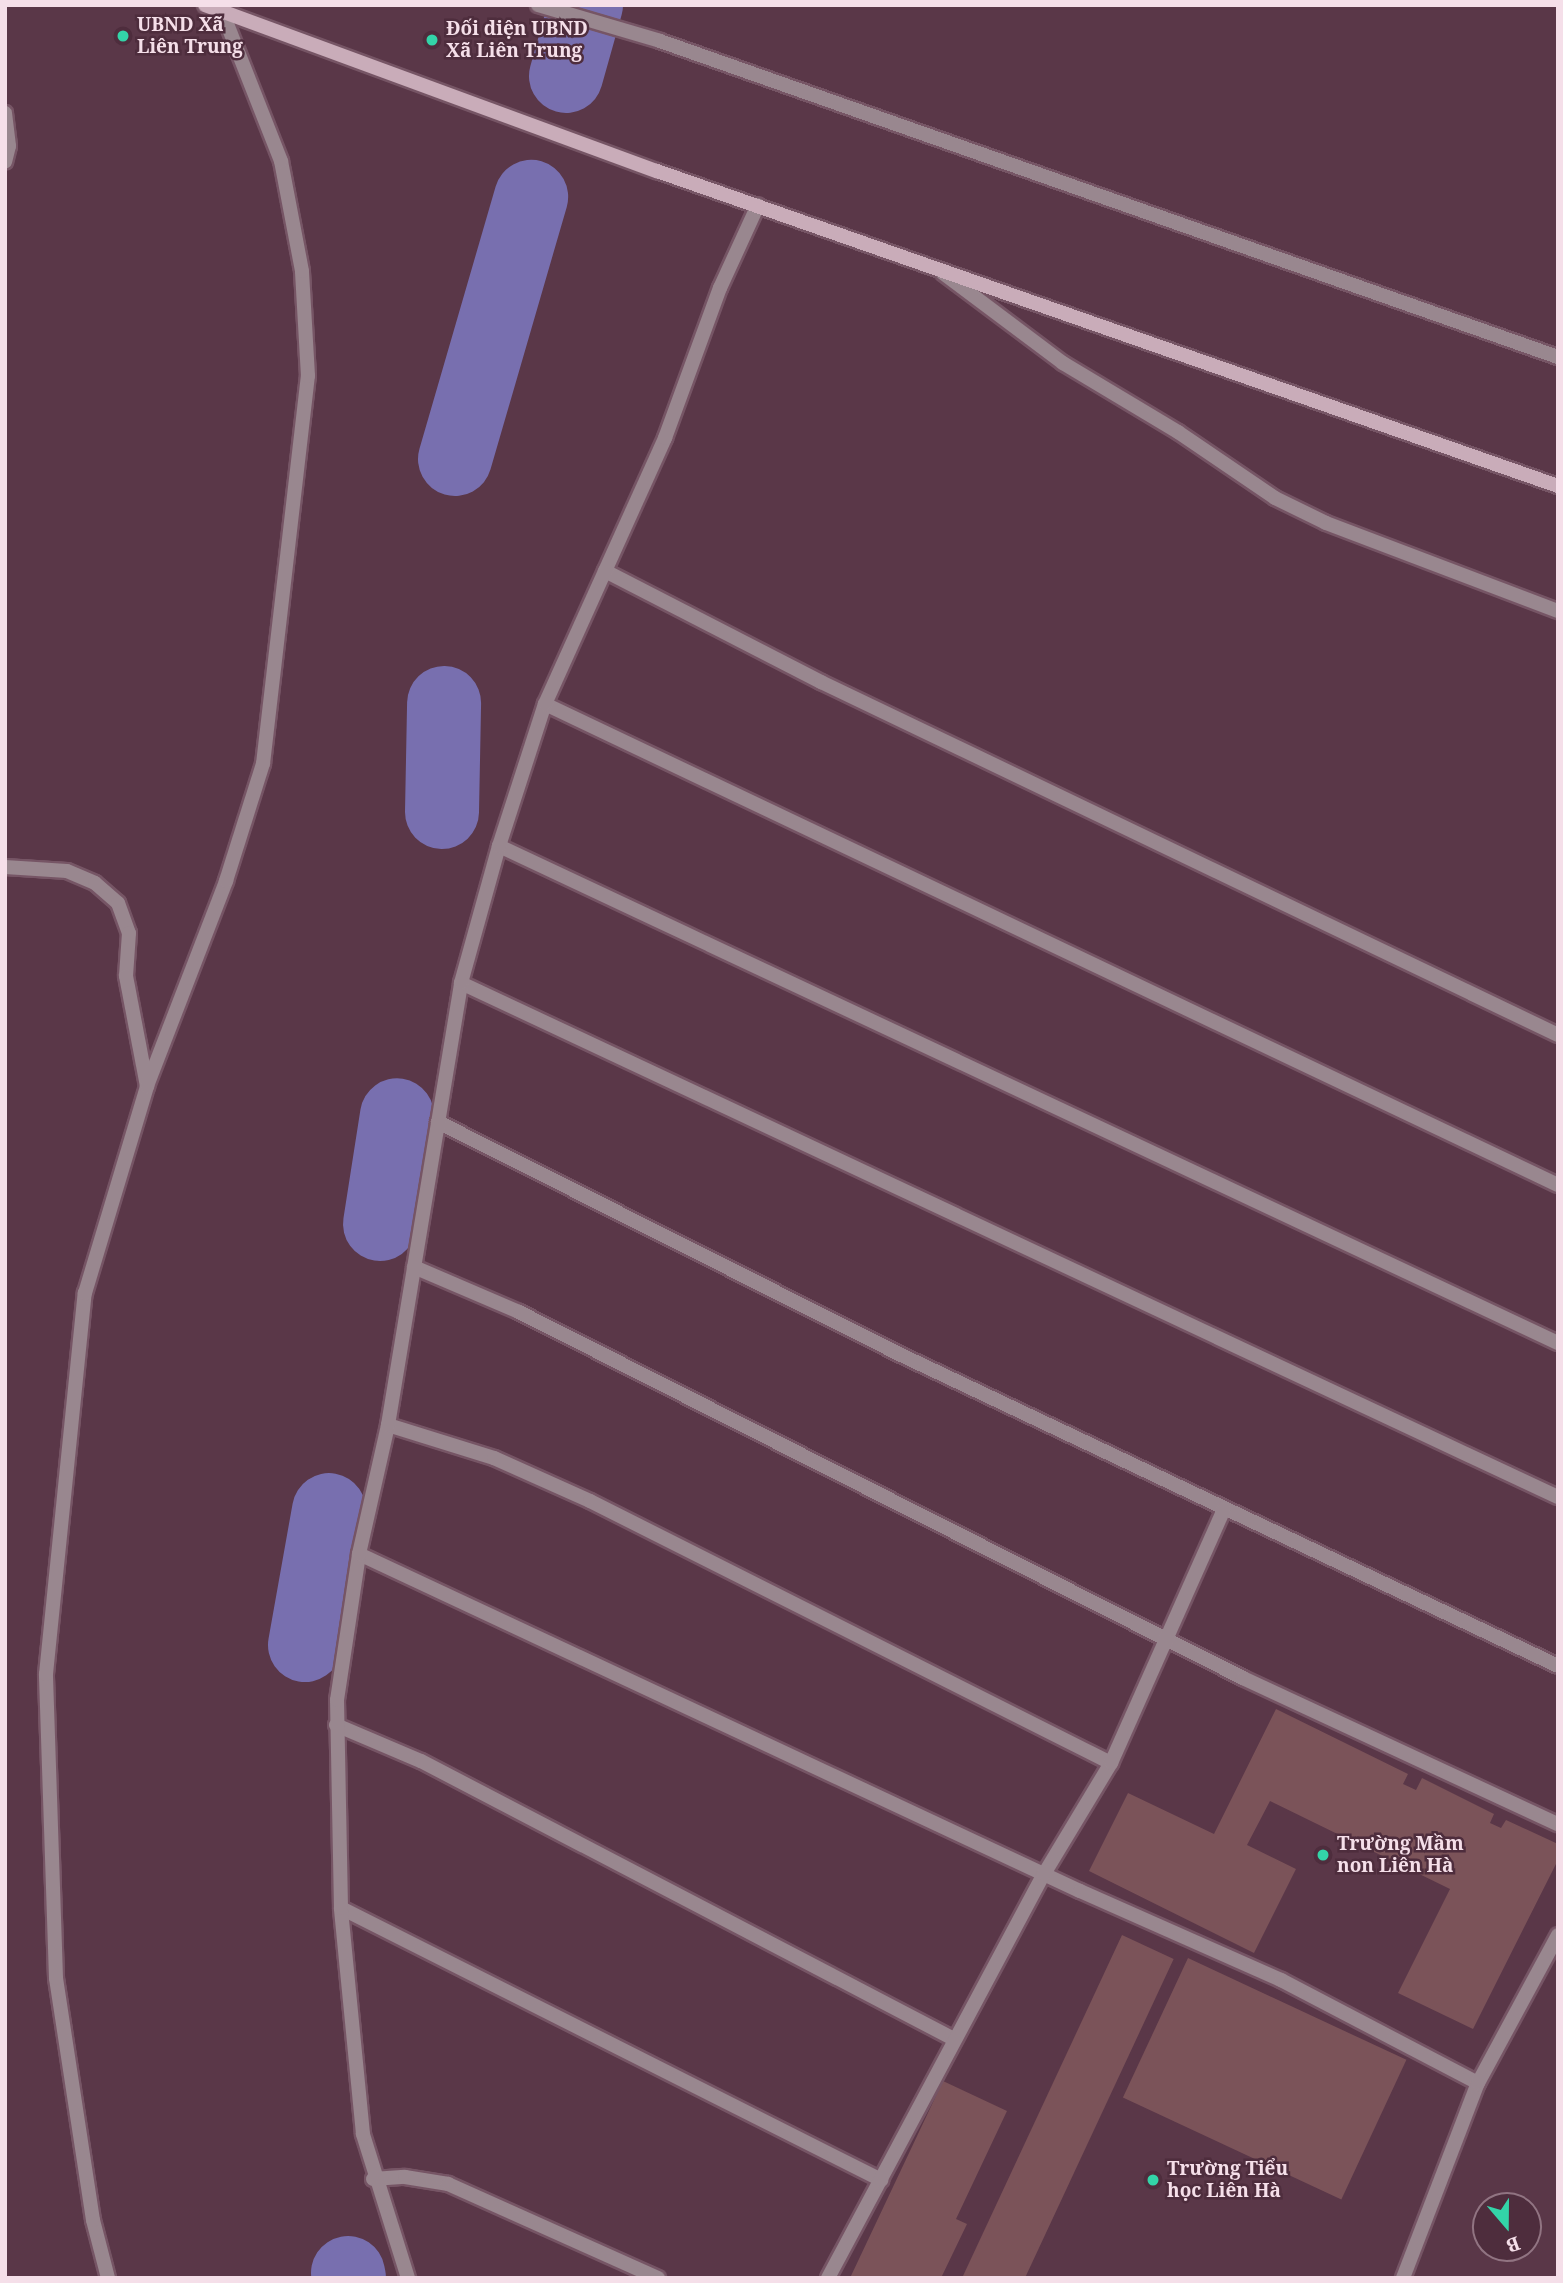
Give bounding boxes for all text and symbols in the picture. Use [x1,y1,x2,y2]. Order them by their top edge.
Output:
place label: UBND Xã Liên Trung [137,14,243,58]
place label: Đối diện UBND Xã Liên Trung [446,18,588,62]
marker: UBND Xã Liên Trung [115,28,131,44]
marker: Đối diện UBND Xã Liên Trung [424,32,440,48]
place label: Trường Mầm non Liên Hà [1337,1833,1464,1877]
marker: Trường Mầm non Liên Hà [1315,1847,1331,1863]
place label: Trường Tiểu học Liên Hà [1167,2158,1288,2202]
marker: Trường Tiểu học Liên Hà [1145,2172,1161,2188]
north arrow [1472,2192,1542,2262]
text: B [1503,2230,1524,2259]

